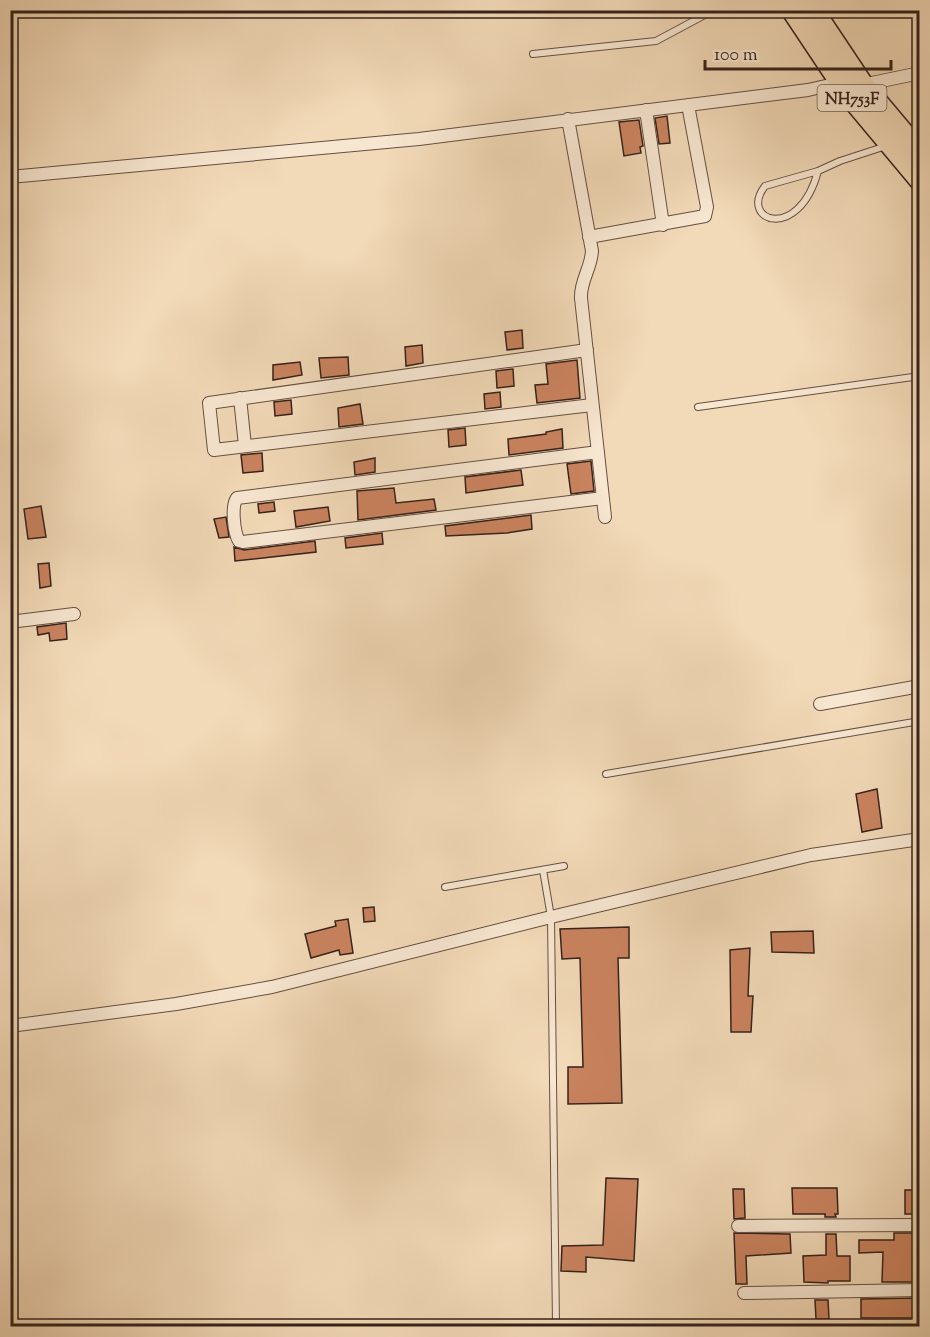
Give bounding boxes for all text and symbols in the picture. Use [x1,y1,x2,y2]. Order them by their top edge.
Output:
scale bar [705,33,891,71]
text: 100 m [714,43,758,69]
road number: NH753F [818,85,886,111]

